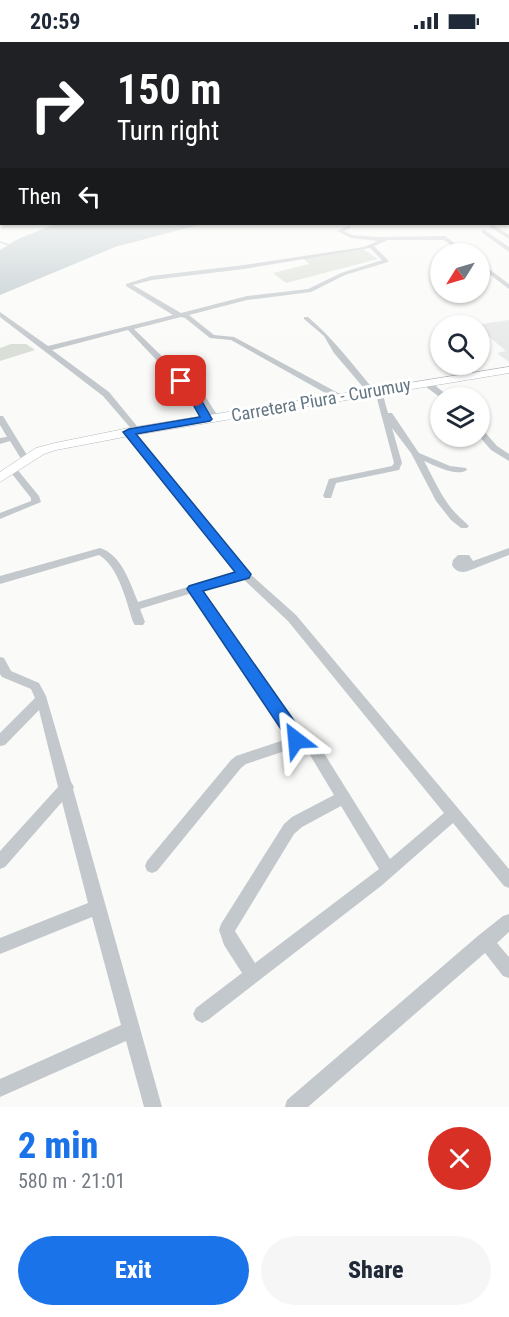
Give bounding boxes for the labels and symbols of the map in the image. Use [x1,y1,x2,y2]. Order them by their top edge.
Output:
north arrow [430,243,490,303]
pin [155,355,206,406]
street label: Carretera Piura - Curumuy [230,373,413,426]
position arrow [264,708,328,772]

